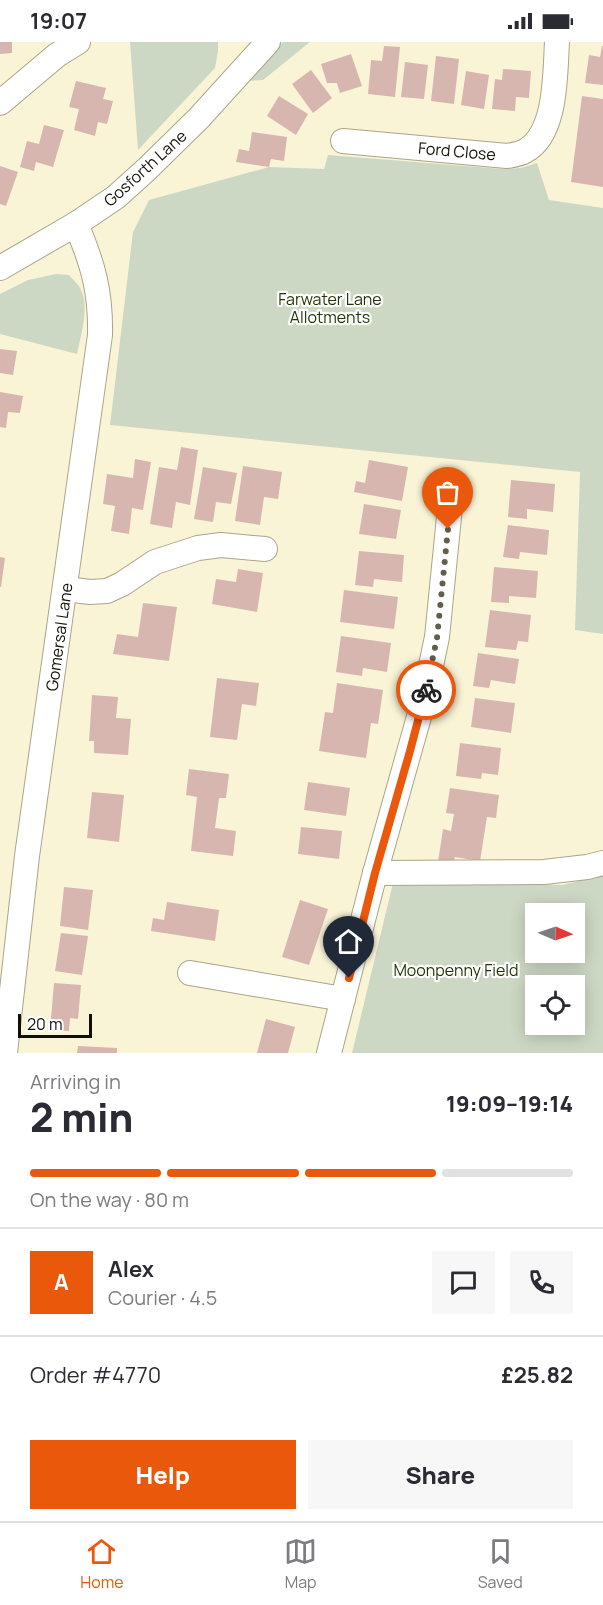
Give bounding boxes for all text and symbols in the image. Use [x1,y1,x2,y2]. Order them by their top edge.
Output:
text: 19:07 [30,6,87,36]
street label: Gosforth Lane [99,125,191,211]
street label: Ford Close [417,137,497,165]
park label: Farwater Lane Allotments [278,288,382,328]
pin [422,467,473,529]
icon: bag [431,476,464,509]
street label: Gomersal Lane [41,581,77,693]
courier [396,660,456,720]
icon: bike [410,674,443,707]
north arrow [525,903,585,963]
map controls [525,903,585,1035]
pin [323,916,374,978]
icon: home [332,925,365,958]
park label: Moonpenny Field [393,959,519,981]
button: locate [525,975,585,1035]
scale bar [18,1011,92,1038]
text: 20 m [27,1013,63,1035]
text: Arriving in [30,1068,121,1095]
text: 19:09–19:14 [446,1089,573,1119]
text: 2 min [30,1090,133,1144]
text: On the way · 80 m [30,1186,189,1213]
button: chat [432,1251,495,1314]
button: phone [510,1251,573,1314]
text: Alex [108,1254,154,1284]
text: A [54,1267,69,1297]
text: Courier · 4.5 [108,1284,217,1311]
text: Order #4770 [30,1360,161,1390]
text: £25.82 [501,1360,573,1390]
button: Help [30,1440,296,1509]
button: Share [308,1440,573,1509]
tab: Home [80,1535,124,1593]
tab: Map [284,1535,317,1593]
tab: Saved [478,1535,523,1593]

